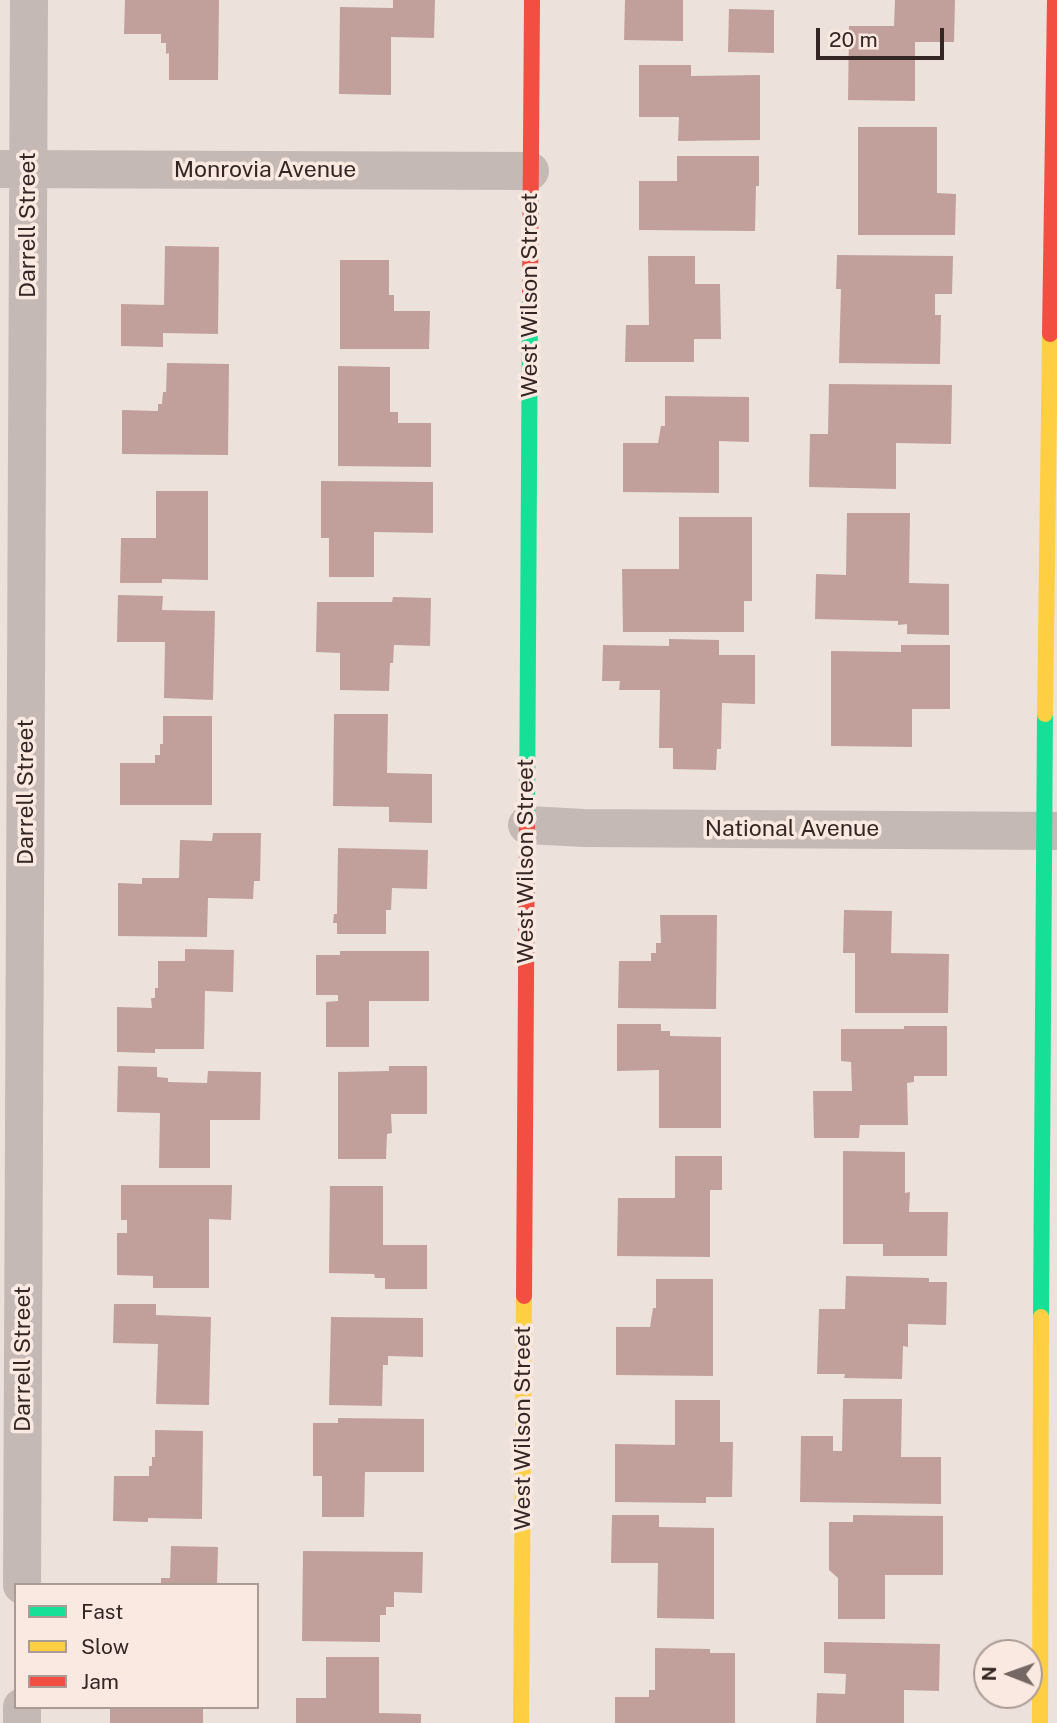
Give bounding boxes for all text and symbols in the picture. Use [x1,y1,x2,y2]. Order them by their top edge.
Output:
scale bar [819,14,947,58]
text: 20 m [829,27,878,52]
street label: Darrell Street [14,152,42,298]
street label: Monrovia Avenue [174,156,356,184]
street label: West Wilson Street [516,193,544,397]
street label: Darrell Street [12,719,40,865]
street label: West Wilson Street [512,759,540,963]
street label: National Avenue [705,815,879,843]
street label: Darrell Street [9,1286,37,1432]
street label: West Wilson Street [509,1326,537,1530]
legend [14,1583,259,1709]
text: Fast [81,1599,123,1624]
text: Slow [81,1634,129,1659]
north arrow [973,1639,1043,1709]
text: N [978,1666,1000,1681]
text: Jam [81,1669,119,1694]

